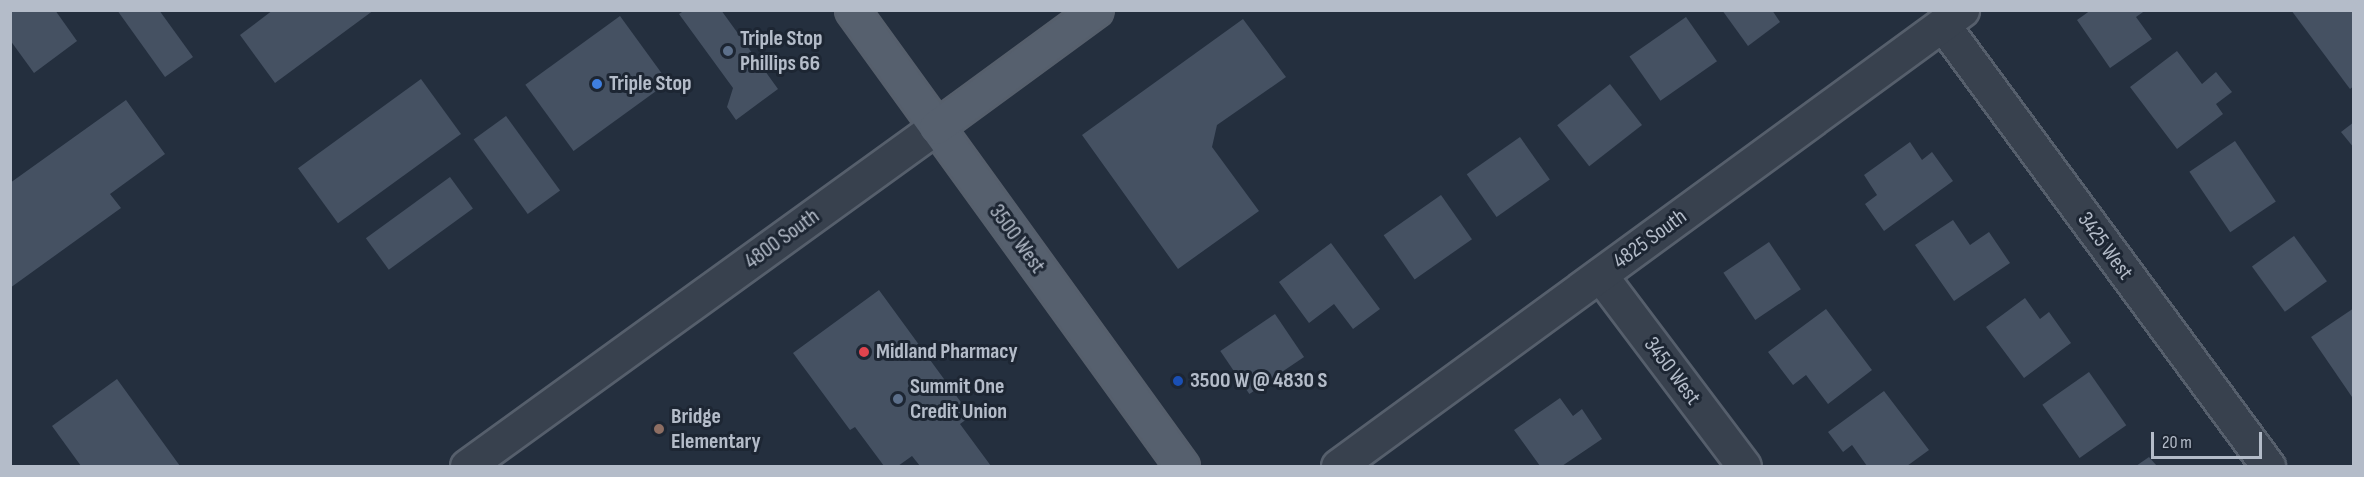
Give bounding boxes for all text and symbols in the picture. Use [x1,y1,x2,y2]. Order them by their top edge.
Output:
place label: Triple Stop Phillips 66 [740,25,823,76]
marker: Triple Stop Phillips 66 [721,44,735,58]
place label: Triple Stop [609,71,692,97]
marker: Triple Stop [590,77,604,91]
street label: 3500 West [983,199,1051,279]
street label: 4800 South [739,203,825,275]
street label: 4825 South [1608,203,1692,275]
street label: 3425 West [2072,207,2138,285]
street label: 3450 West [1638,332,1706,410]
place label: Midland Pharmacy [876,339,1018,365]
marker: Midland Pharmacy [857,345,871,359]
place label: 3500 W @ 4830 S [1190,368,1327,394]
place label: Summit One Credit Union [910,373,1007,424]
marker: 3500 W @ 4830 S [1171,374,1185,388]
marker: Summit One Credit Union [891,392,905,406]
place label: Bridge Elementary [671,403,761,454]
scale bar [2154,420,2265,458]
marker: Bridge Elementary [652,422,666,436]
text: 20 m [2162,432,2192,453]

